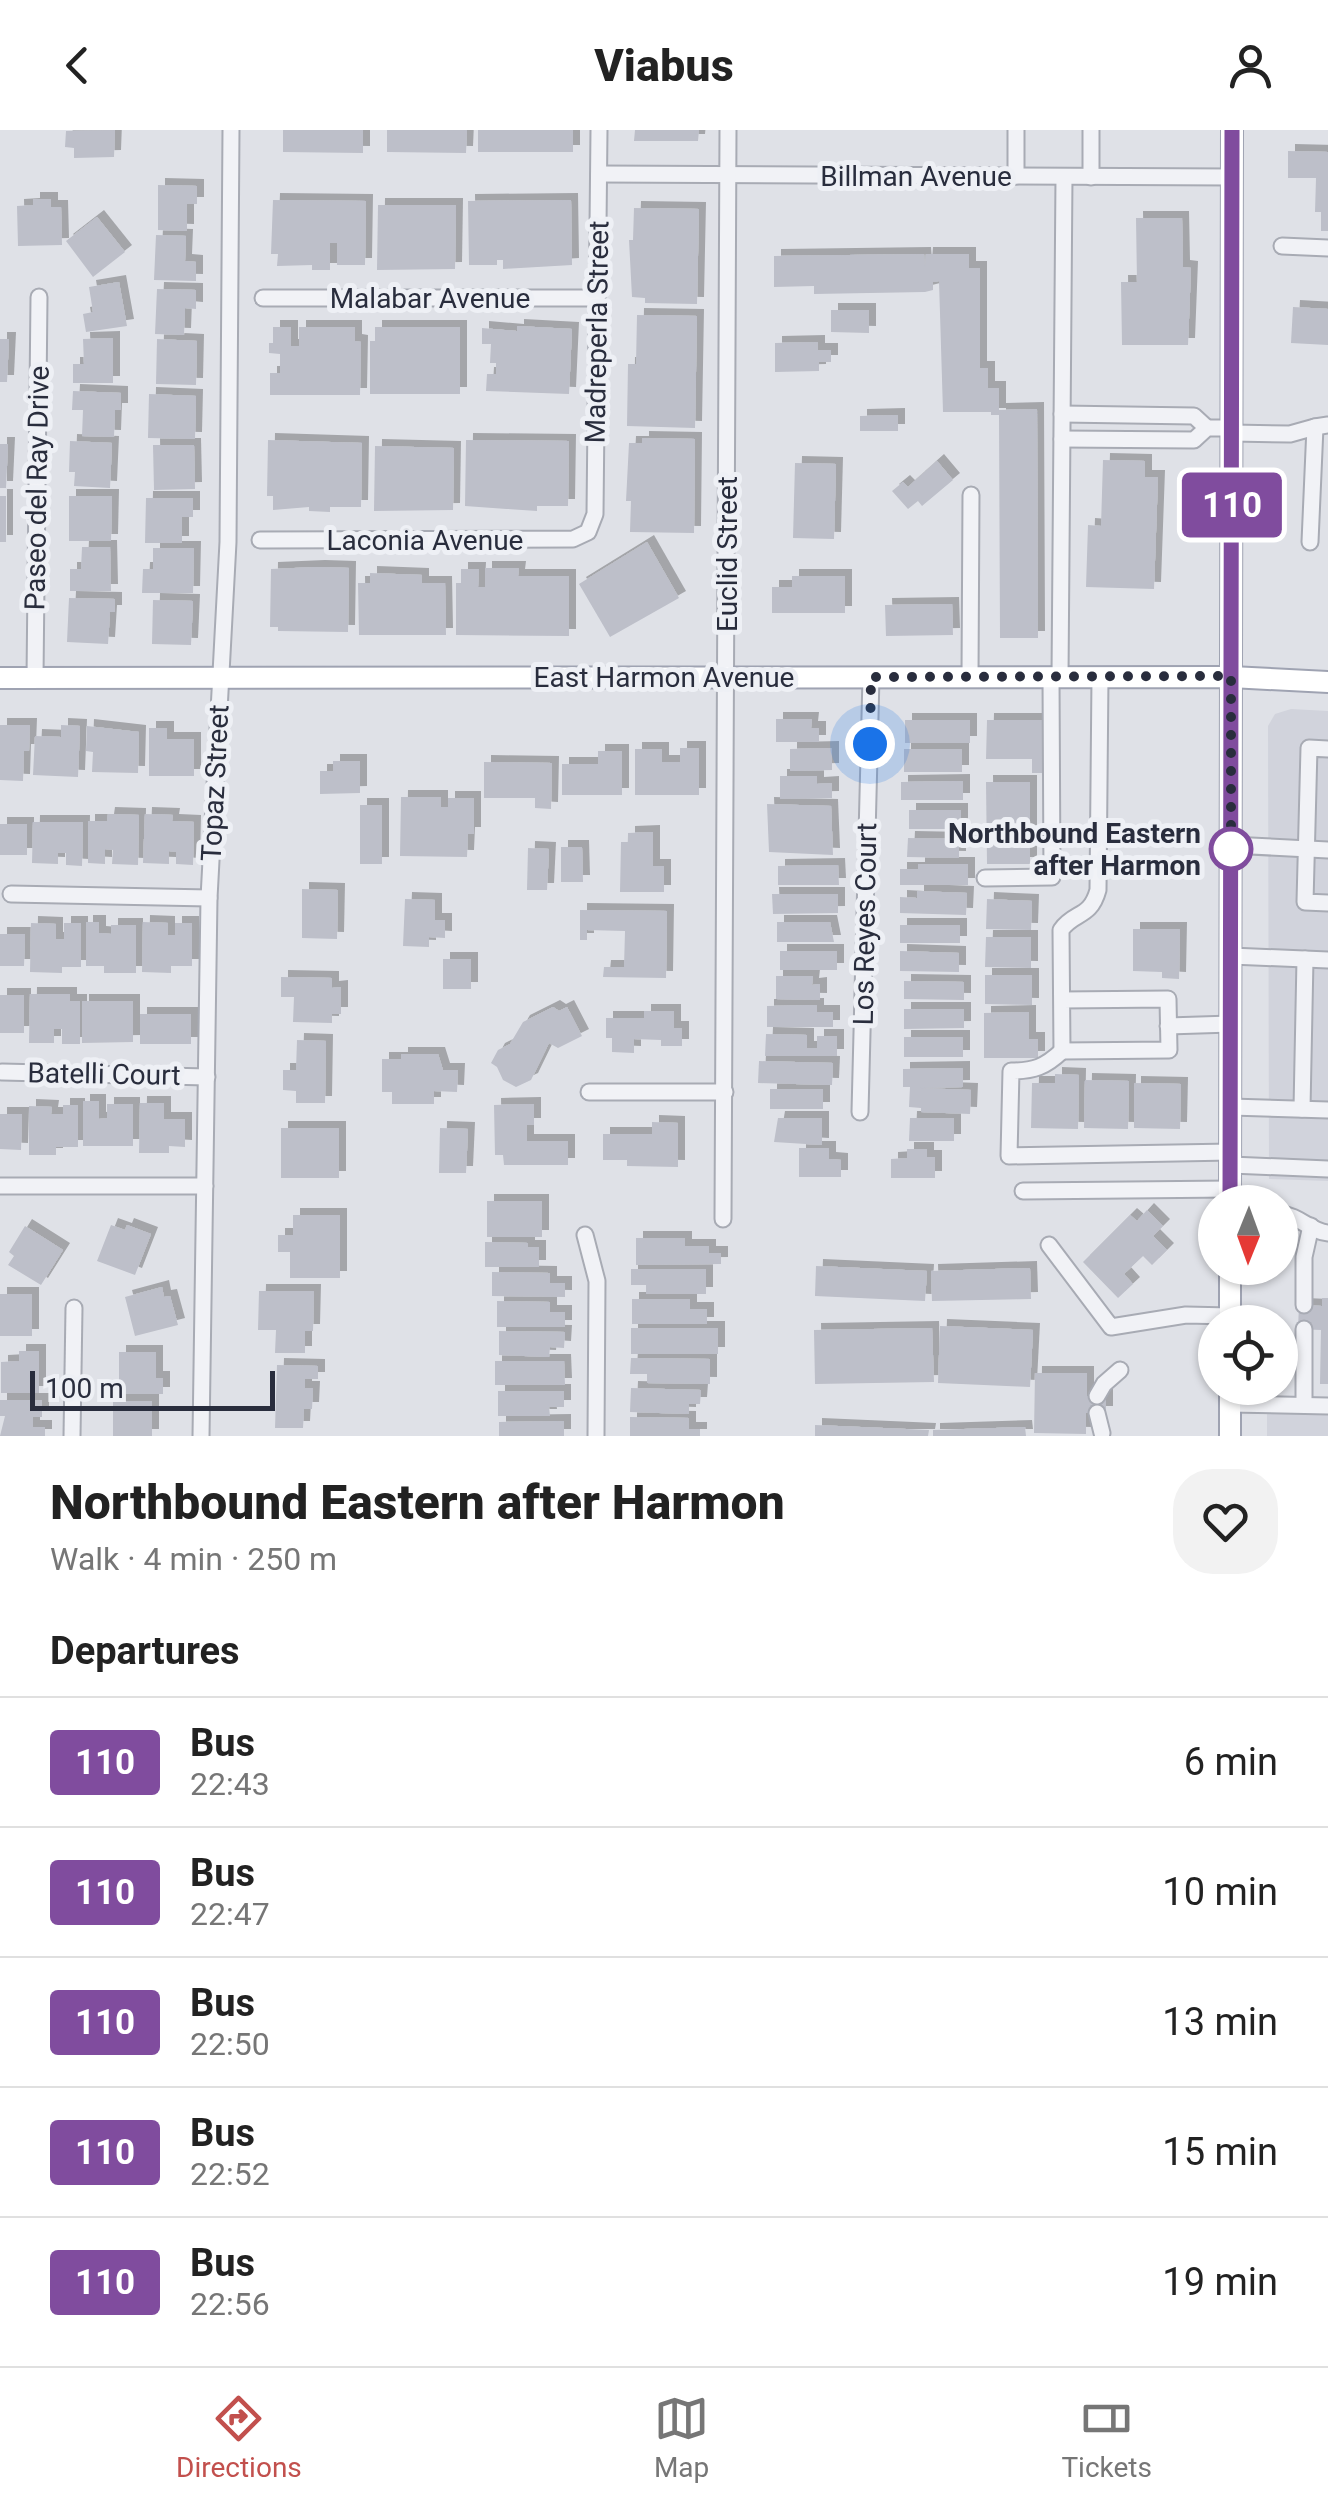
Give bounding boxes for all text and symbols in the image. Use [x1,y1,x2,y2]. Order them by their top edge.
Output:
icon: back [50,38,105,93]
icon: person [1223,38,1278,93]
text: Viabus [594,39,734,92]
street label: Billman Avenue [820,160,1012,193]
street label: Madreperla Street [579,220,615,444]
street label: Malabar Avenue [330,282,530,315]
street label: Paseo del Ray Drive [18,365,56,611]
line badge: 110 [1174,472,1290,538]
street label: Euclid Street [711,476,744,632]
text: 110 [1202,485,1262,526]
street label: Laconia Avenue [327,524,523,557]
street label: East Harmon Avenue [534,661,794,694]
street label: Topaz Street [194,704,236,862]
your location [845,719,895,769]
place label: Northbound Eastern after Harmon [948,817,1201,882]
street label: Los Reyes Court [847,822,883,1026]
marker: Northbound Eastern after Harmon [1210,828,1252,870]
street label: Batelli Court [27,1056,181,1092]
north arrow [1198,1185,1298,1285]
map controls [1198,1185,1298,1405]
button: locate [1198,1305,1298,1405]
scale bar [30,1366,275,1410]
text: 100 m [45,1372,124,1405]
button: heart [1173,1469,1278,1574]
text: Northbound Eastern after Harmon [50,1474,785,1531]
text: Walk · 4 min · 250 m [50,1540,337,1578]
text: Departures [50,1629,240,1673]
text: Bus [190,1721,255,1765]
text: 6 min [1184,1740,1278,1784]
text: 110 [75,1742,135,1783]
text: 22:43 [190,1765,270,1803]
text: Bus [190,1851,255,1895]
text: 10 min [1162,1870,1278,1914]
text: 110 [75,1872,135,1913]
text: 22:47 [190,1895,270,1933]
text: Bus [190,1981,255,2025]
text: 13 min [1162,2000,1278,2044]
text: 110 [75,2002,135,2043]
text: 22:50 [190,2025,270,2063]
text: Bus [190,2111,255,2155]
text: 15 min [1162,2130,1278,2174]
text: 110 [75,2132,135,2173]
text: 22:52 [190,2155,270,2193]
text: Bus [190,2241,255,2285]
text: 19 min [1162,2260,1278,2304]
text: 110 [75,2262,135,2303]
text: 22:56 [190,2285,270,2323]
tab: Directions [176,2391,302,2484]
tab: Map [654,2391,709,2484]
tab: Tickets [1061,2391,1152,2484]

